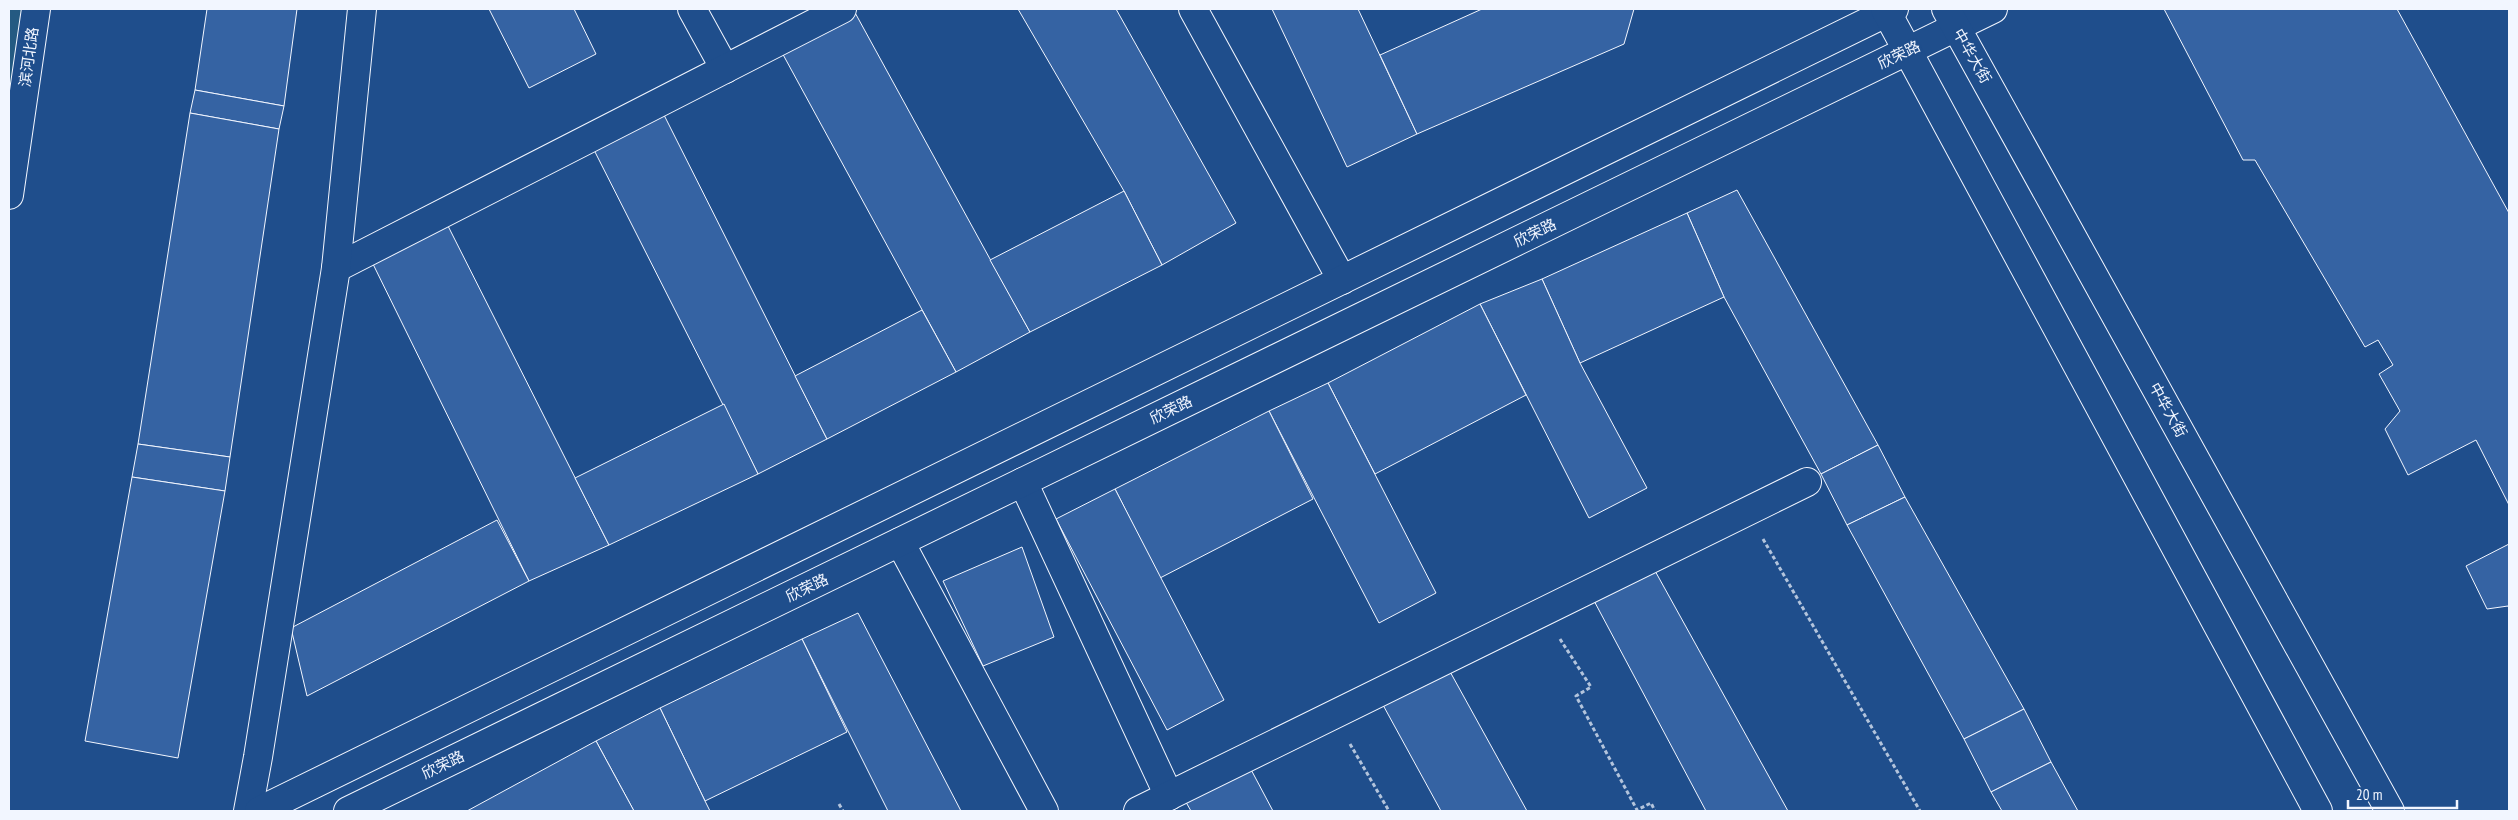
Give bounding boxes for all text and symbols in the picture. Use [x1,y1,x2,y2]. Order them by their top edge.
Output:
street label: 中华大街 [1949,25,1996,86]
street label: 滨河北路 [15,26,42,88]
street label: 欣荣路 [1874,36,1923,73]
street label: 欣荣路 [1510,214,1559,251]
street label: 中华大街 [2146,379,2191,441]
street label: 欣荣路 [1146,391,1195,428]
street label: 欣荣路 [782,569,831,606]
street label: 欣荣路 [418,746,467,783]
scale bar [2348,778,2457,810]
text: 20 m [2356,785,2382,804]

